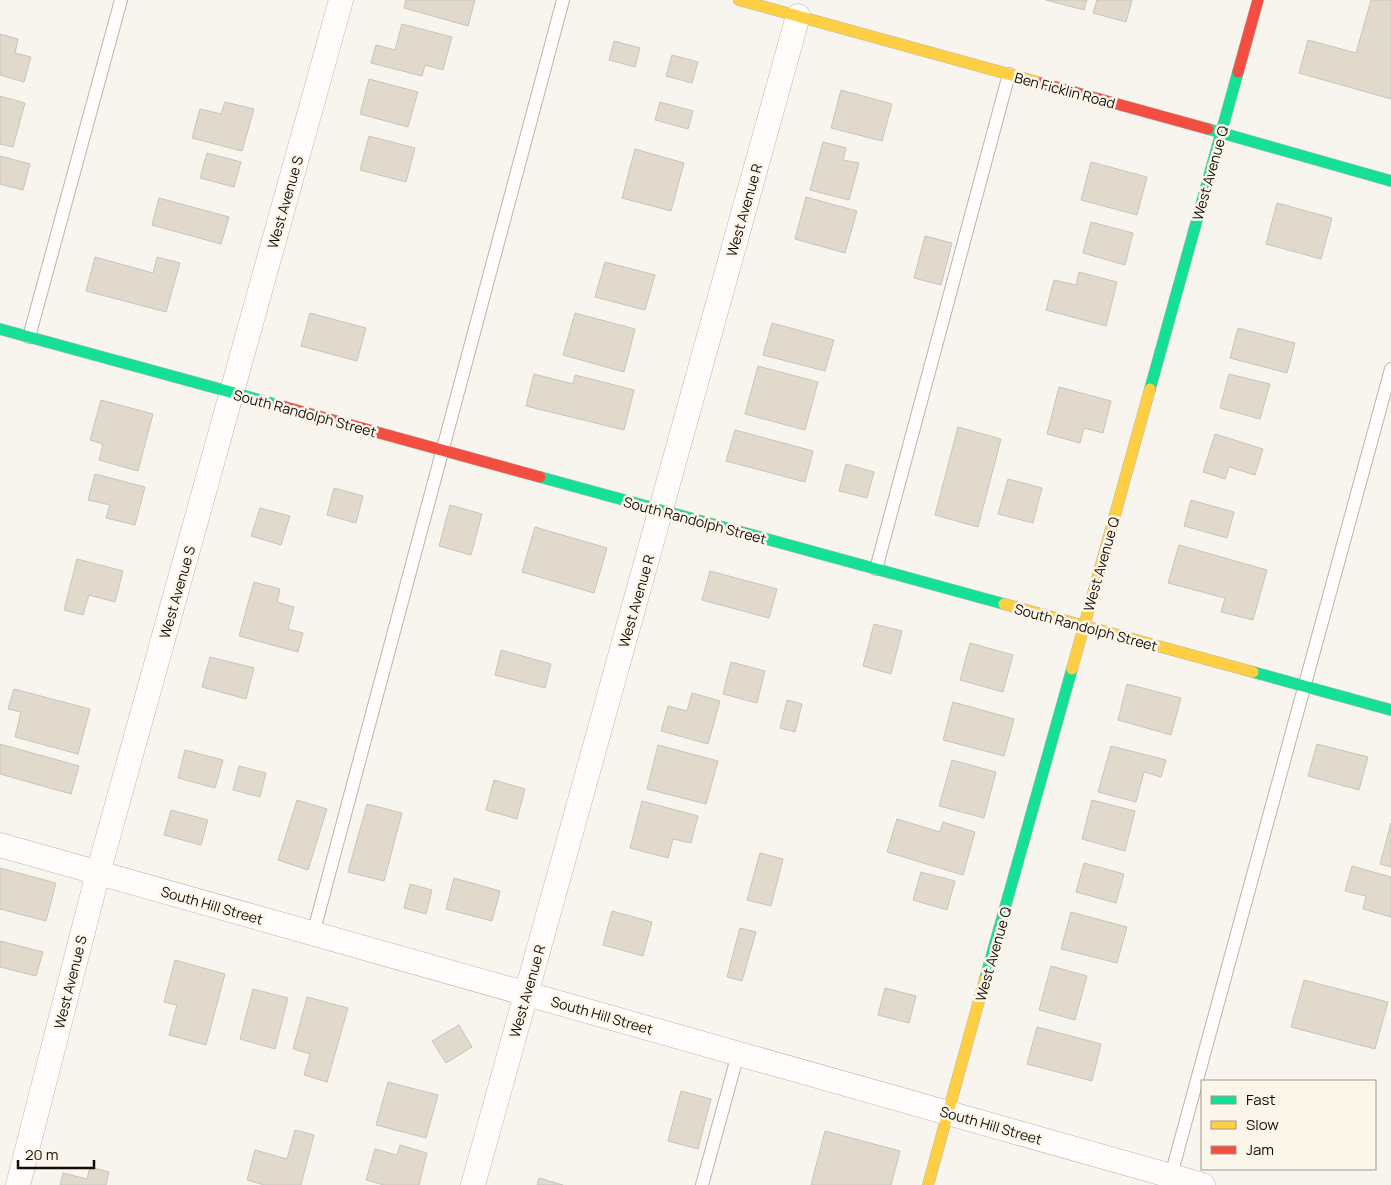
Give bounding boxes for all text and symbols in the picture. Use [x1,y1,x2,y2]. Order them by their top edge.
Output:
street label: Ben Ficklin Road [1013,67,1117,113]
street label: West Avenue Q [1187,124,1233,222]
street label: West Avenue S [263,153,307,251]
street label: West Avenue R [722,161,766,259]
street label: South Randolph Street [231,385,379,441]
street label: South Randolph Street [621,492,769,548]
street label: West Avenue Q [1078,515,1124,613]
street label: West Avenue S [155,543,199,641]
street label: West Avenue R [614,552,658,650]
street label: South Randolph Street [1012,599,1160,655]
street label: South Hill Street [159,881,266,929]
street label: West Avenue Q [970,905,1016,1003]
street label: West Avenue S [49,933,91,1031]
street label: West Avenue R [505,942,549,1040]
street label: South Hill Street [549,991,656,1039]
legend [1201,1080,1376,1170]
text: Fast [1246,1089,1275,1110]
street label: South Hill Street [938,1101,1045,1149]
text: Slow [1246,1114,1279,1135]
scale bar [18,1138,94,1170]
text: Jam [1246,1139,1274,1160]
text: 20 m [25,1144,58,1165]

